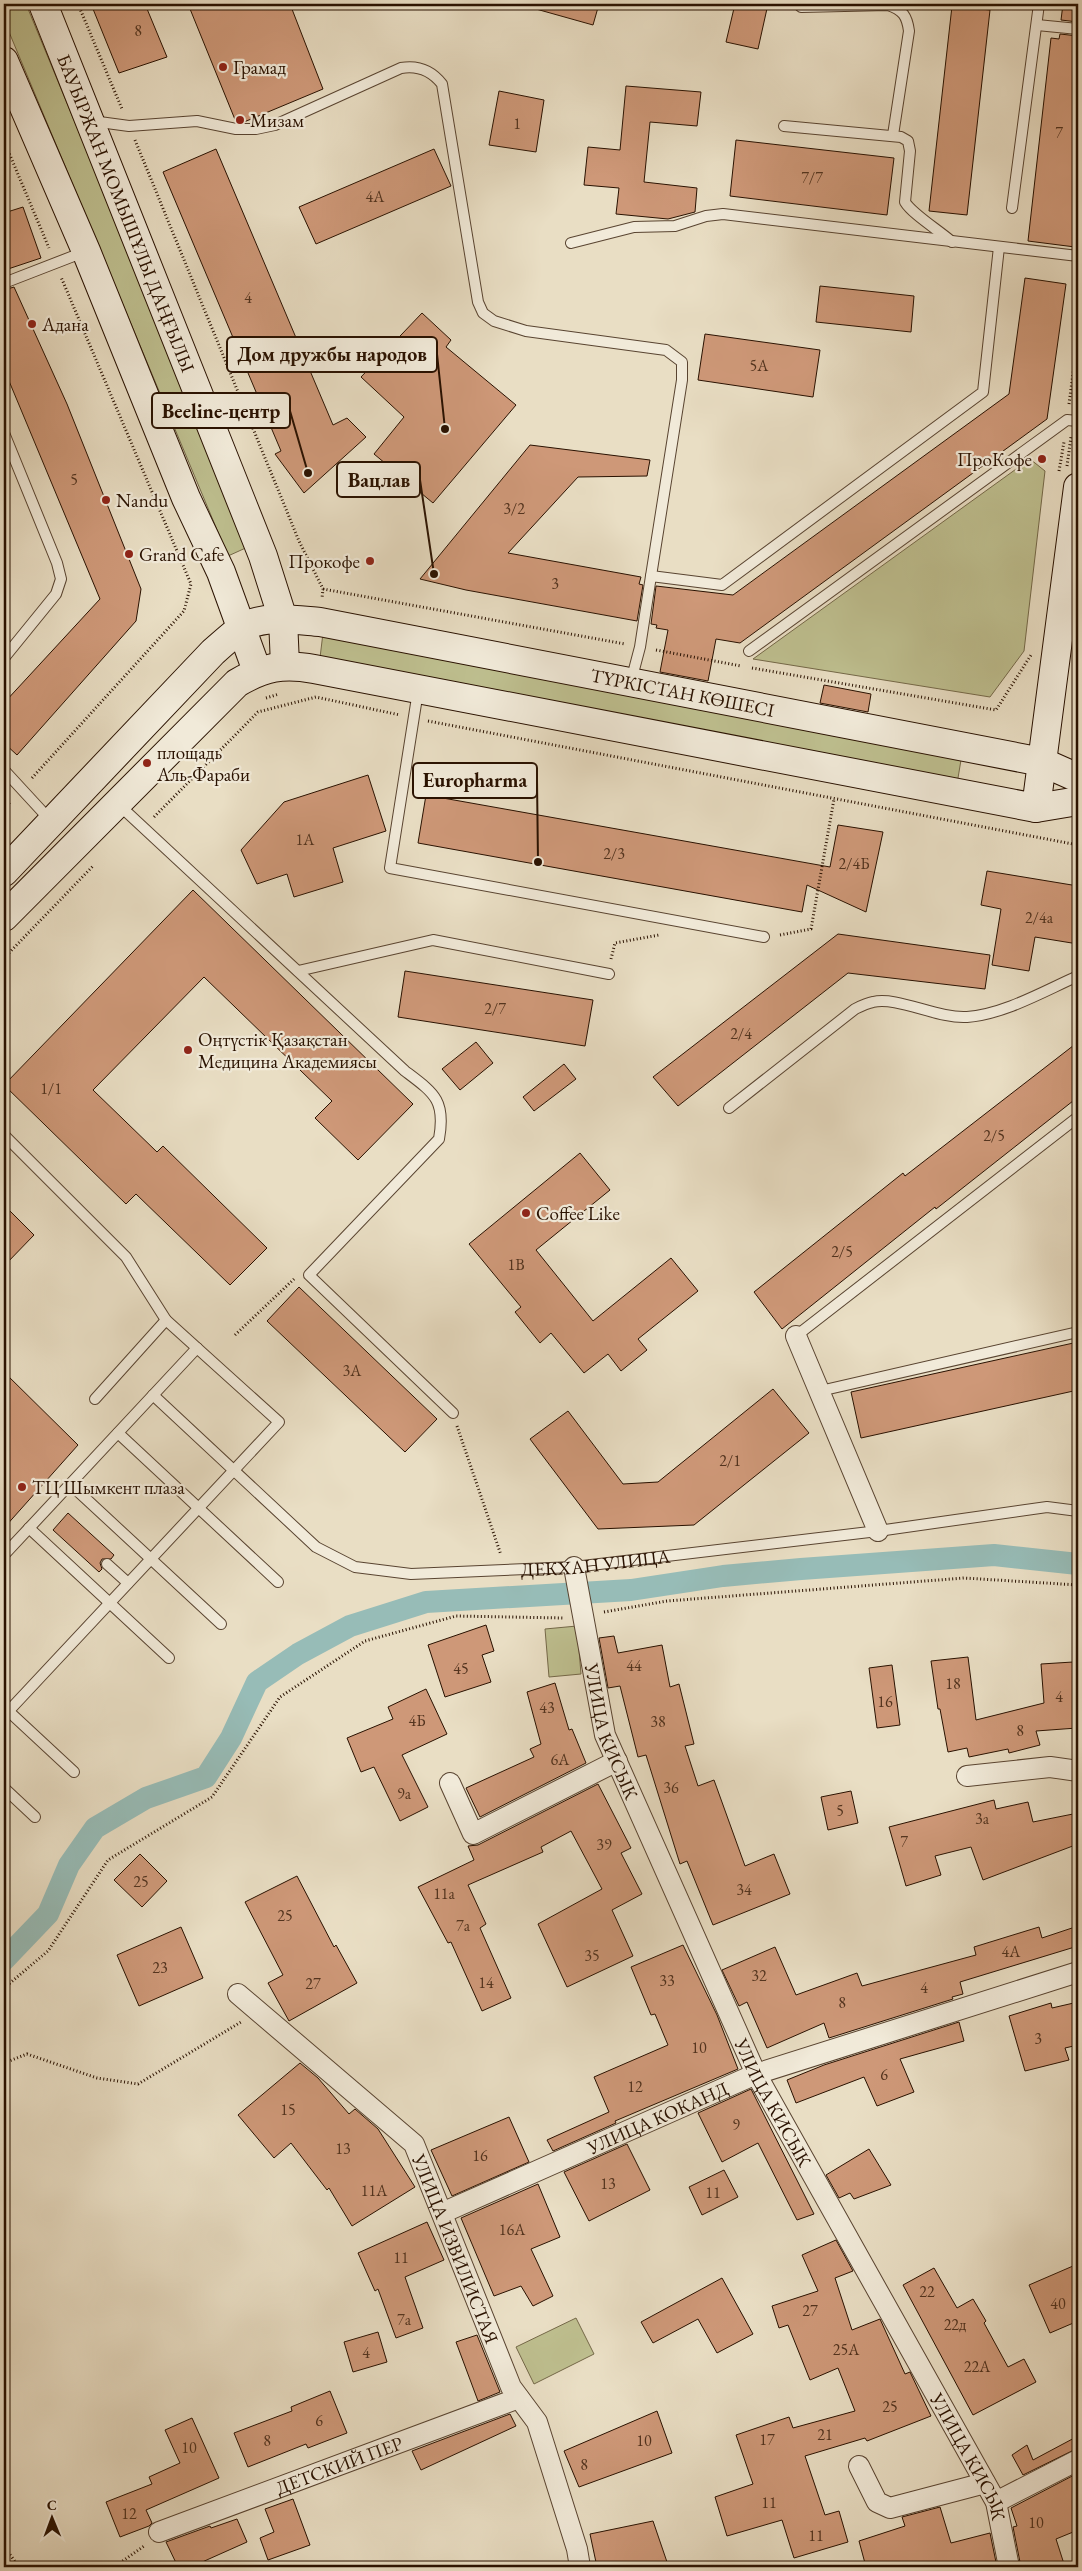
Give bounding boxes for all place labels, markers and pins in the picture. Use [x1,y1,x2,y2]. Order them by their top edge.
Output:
place label: Грамад [233,55,286,80]
marker: Грамад [217,61,229,73]
place label: Мизам [250,108,304,133]
marker: Мизам [234,114,246,126]
place label: Адана [41,312,89,337]
marker: Адана [26,318,38,330]
callout: Дом дружбы народов [227,337,437,372]
callout: Beeline-центр [152,393,290,428]
place label: ПроКофе [957,447,1032,472]
marker: ПроКофе [1036,453,1048,465]
callout: Вацлав [337,462,420,497]
place label: Nandu [116,488,168,513]
marker: Nandu [100,494,112,506]
place label: Grand Cafe [139,542,224,567]
marker: Grand Cafe [123,548,135,560]
place label: Прокофе [288,549,360,574]
marker: Прокофе [364,555,376,567]
place label: площадь Аль-Фараби [156,740,250,787]
marker: площадь Аль-Фараби [141,757,153,769]
callout: Europharma [413,763,537,798]
place label: Оңтүстік Қазақстан Медицина Академиясы [198,1027,377,1074]
marker: Оңтүстік Қазақстан Медицина Академиясы [182,1044,194,1056]
place label: Coffee Like [536,1201,620,1226]
marker: Coffee Like [520,1207,532,1219]
place label: ТЦ Шымкент плаза [32,1475,185,1500]
marker: ТЦ Шымкент плаза [16,1481,28,1493]

